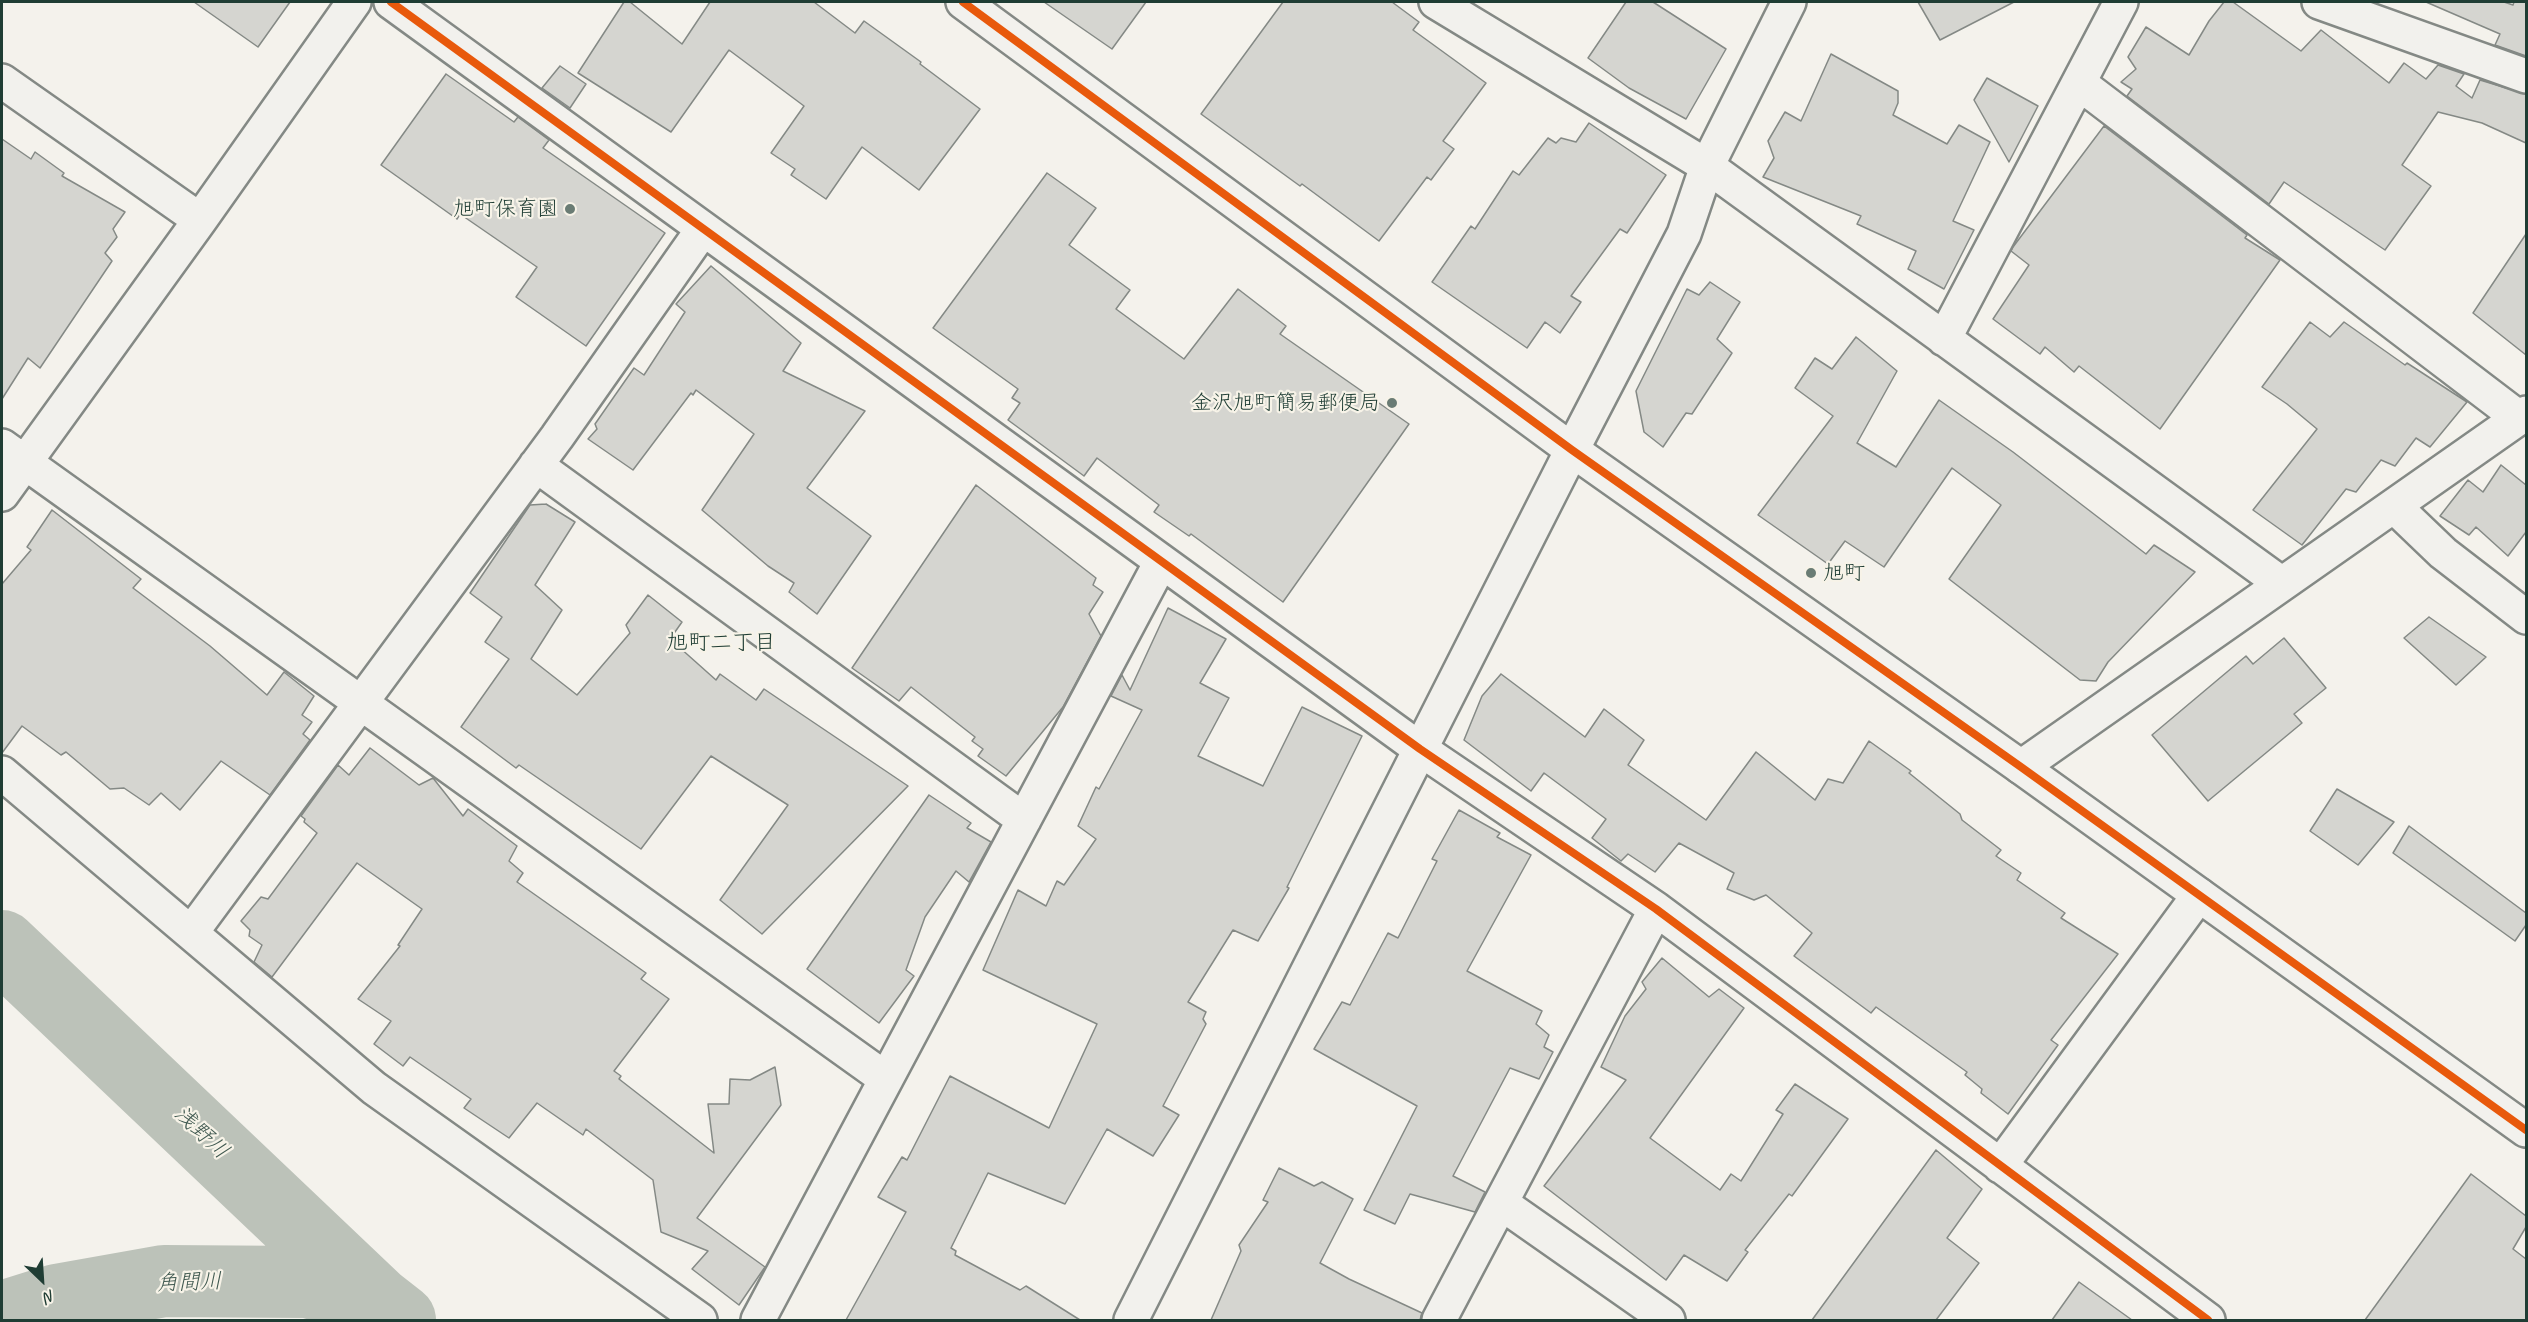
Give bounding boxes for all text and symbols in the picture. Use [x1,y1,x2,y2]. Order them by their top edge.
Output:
place label: 旭町保育園 [453,196,558,222]
marker: 旭町保育園 [563,202,577,216]
place label: 金沢旭町簡易郵便局 [1191,390,1380,416]
marker: 金沢旭町簡易郵便局 [1385,396,1399,410]
place label: 旭町 [1823,560,1865,586]
marker: 旭町 [1804,566,1818,580]
district label: 旭町二丁目 [666,630,776,656]
water label: 浅野川 [168,1101,234,1165]
north arrow [12,1250,72,1310]
water label: 角間川 [156,1269,222,1297]
text: N [41,1285,58,1307]

